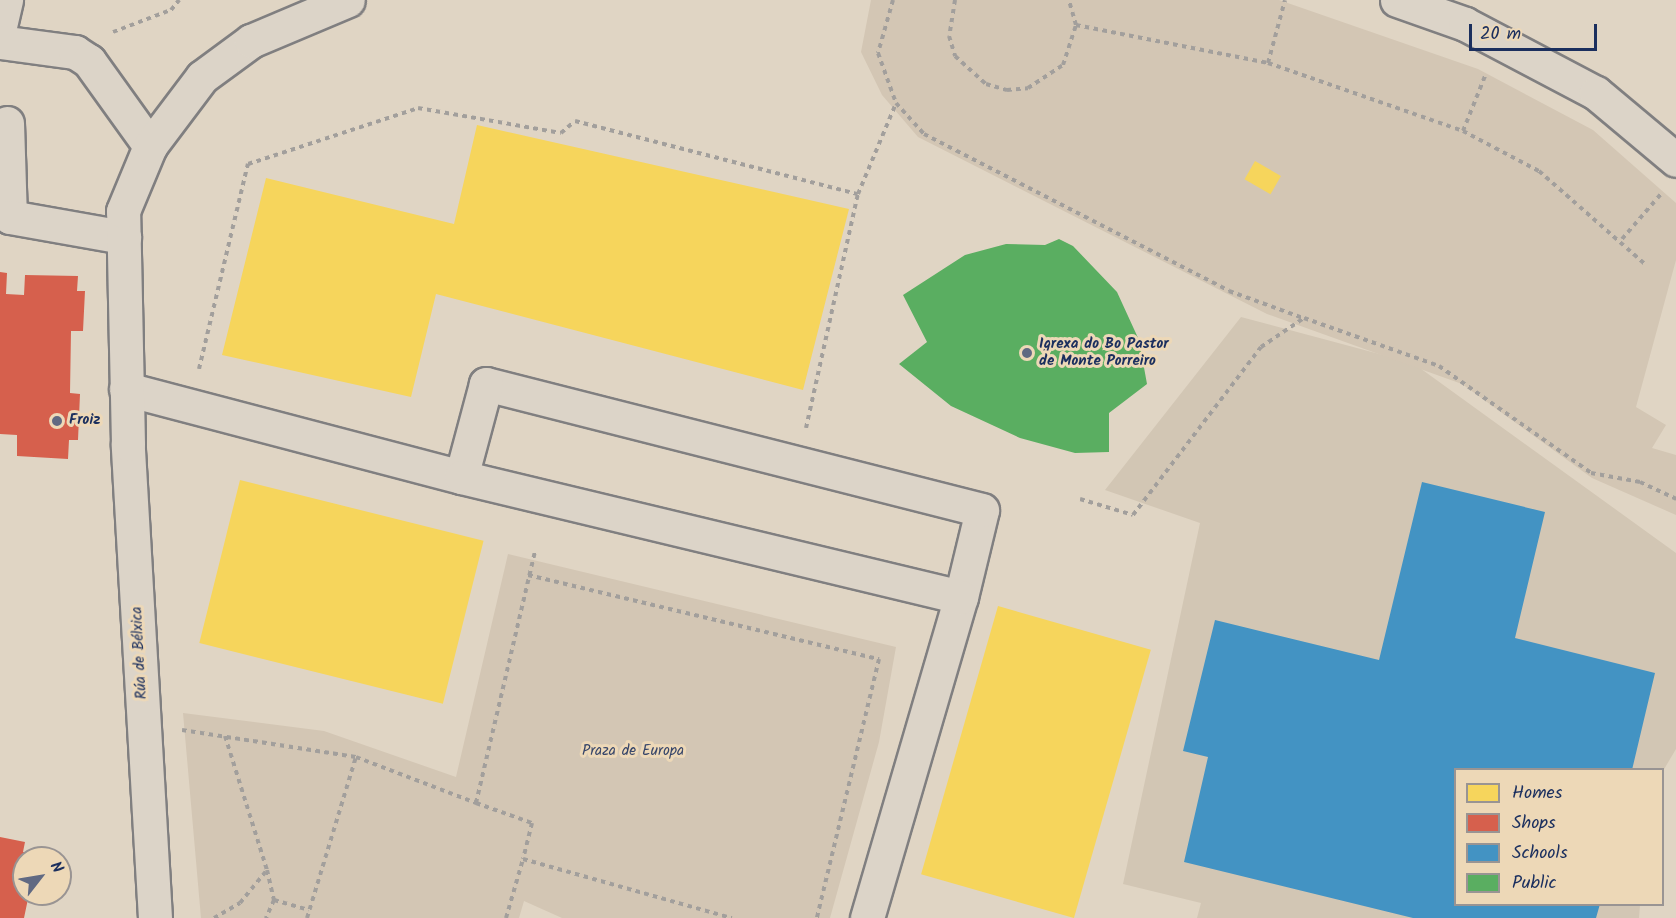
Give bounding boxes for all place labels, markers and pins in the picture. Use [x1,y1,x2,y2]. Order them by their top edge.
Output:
place label: Igrexa do Bo Pastor de Monte Porreiro [1039,335,1169,370]
marker: Igrexa do Bo Pastor de Monte Porreiro [1020,346,1034,360]
place label: Froiz [69,412,100,430]
marker: Froiz [50,414,64,428]

